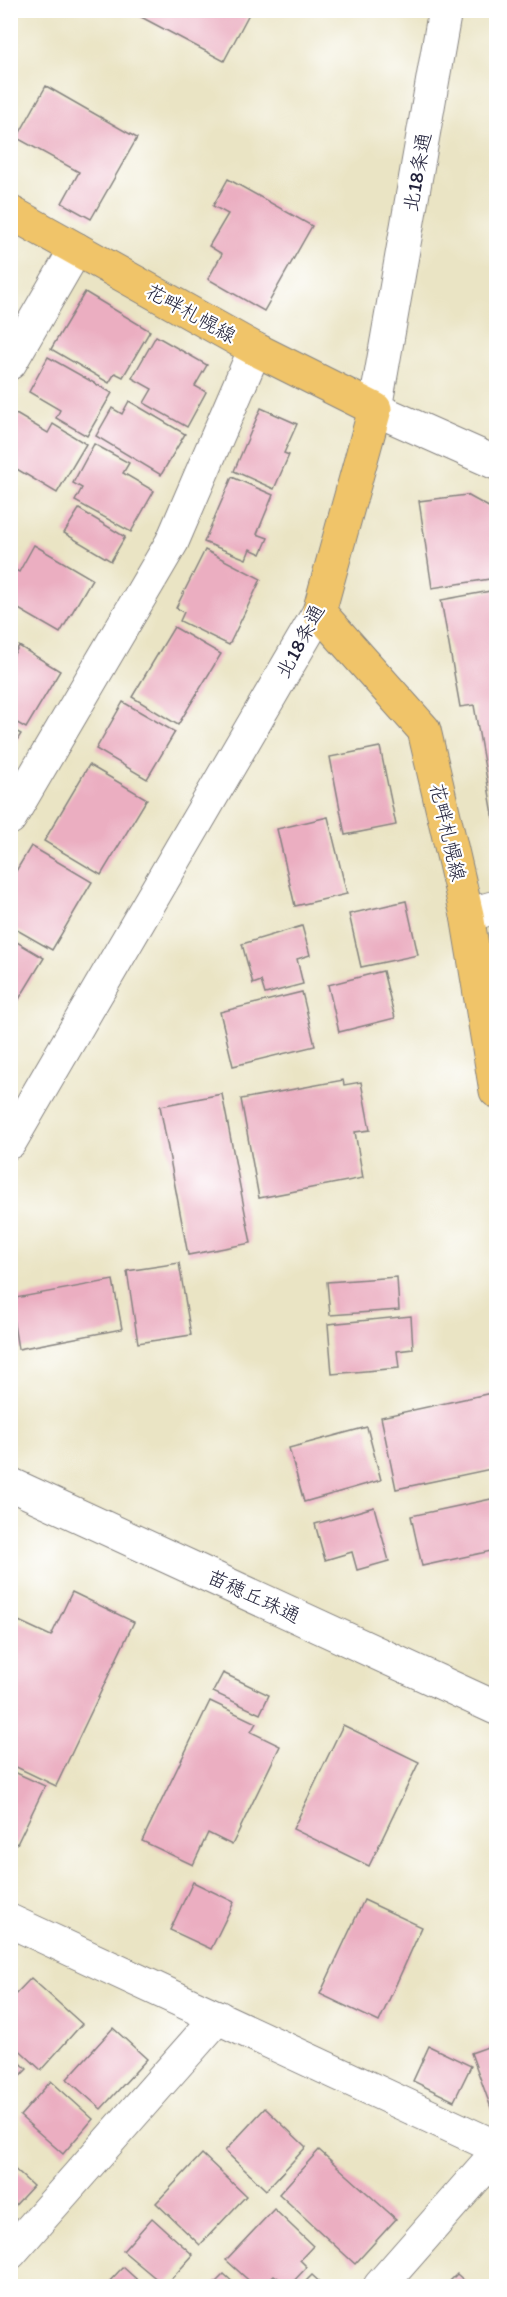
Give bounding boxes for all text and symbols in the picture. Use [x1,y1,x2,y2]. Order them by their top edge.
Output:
street label: 北18条通 [398,130,436,214]
street label: 花畔札幌線 [141,278,241,348]
street label: 北18条通 [271,600,329,682]
street label: 花畔札幌線 [425,781,471,883]
street label: 苗穂丘珠通 [204,1564,304,1628]

